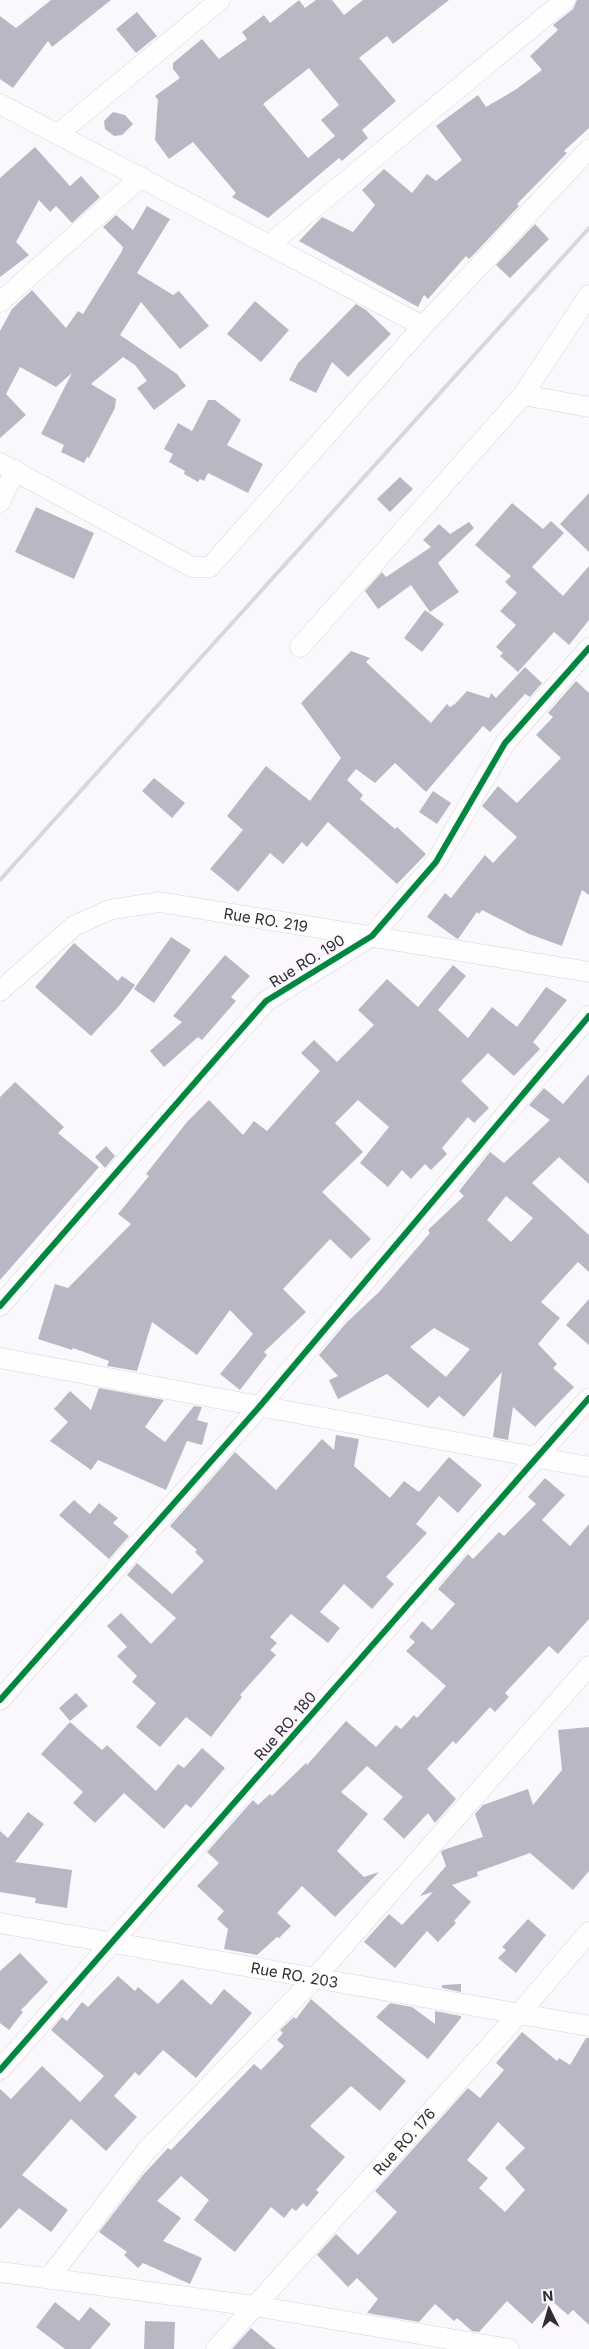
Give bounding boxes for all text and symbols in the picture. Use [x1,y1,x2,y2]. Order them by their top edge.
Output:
street label: Rue RO. 219 [222,903,309,936]
street label: Rue RO. 190 [266,930,348,992]
street label: Rue RO. 180 [250,1688,320,1764]
street label: Rue RO. 203 [249,1958,340,1991]
street label: Rue RO. 176 [369,2104,439,2179]
north arrow [524,2284,574,2334]
text: N [542,2287,554,2304]

